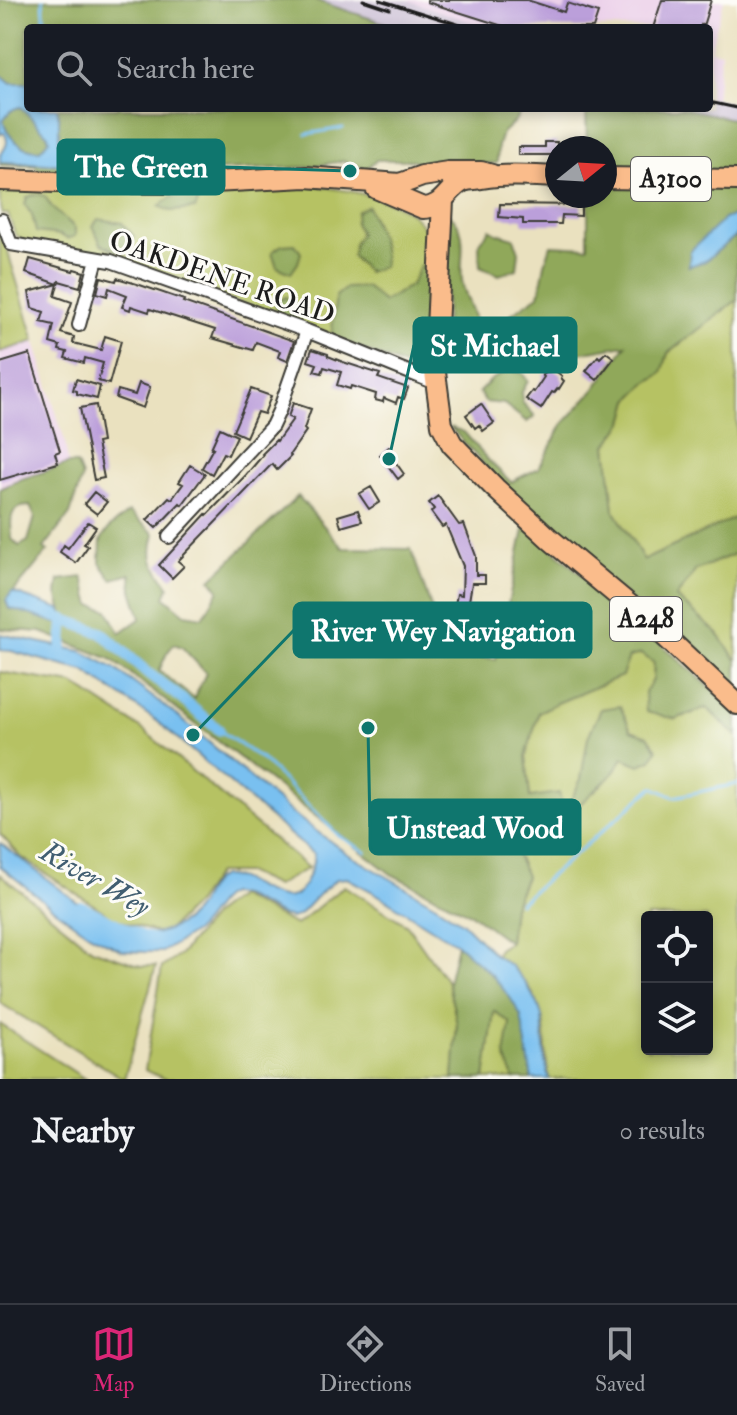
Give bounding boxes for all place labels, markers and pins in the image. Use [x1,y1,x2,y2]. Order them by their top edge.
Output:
callout: The Green [58,140,224,194]
callout: St Michael [414,318,576,372]
callout: River Wey Navigation [294,603,591,657]
callout: Unstead Wood [370,800,580,854]

